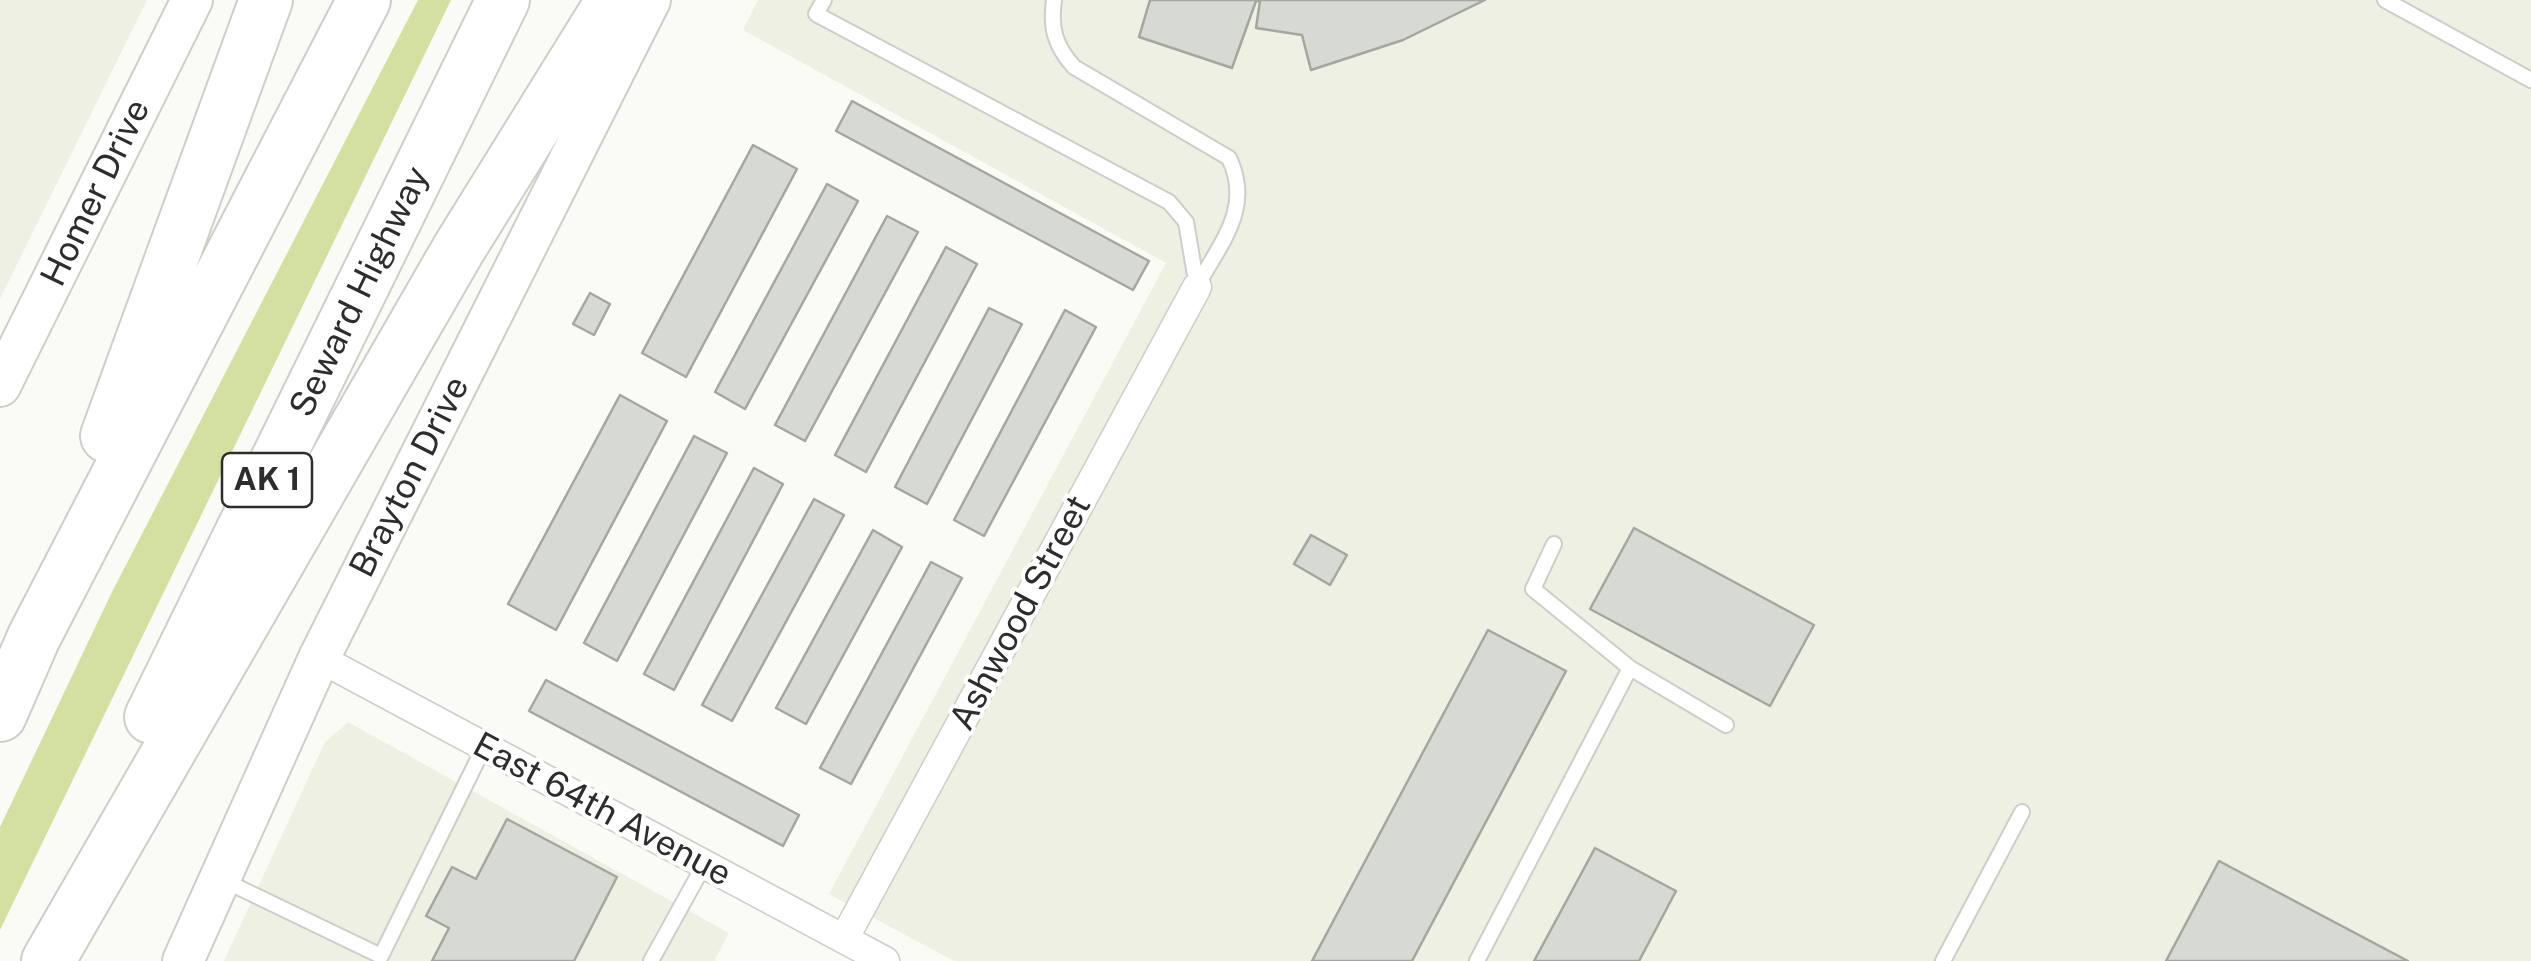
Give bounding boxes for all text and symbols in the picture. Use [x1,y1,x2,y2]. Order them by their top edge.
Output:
street label: Homer Drive [33,93,159,293]
street label: Seward Highway [281,160,439,424]
street label: Brayton Drive [341,370,479,584]
road number: AK 1 [222,453,312,507]
street label: Ashwood Street [941,488,1101,738]
street label: East 64th Avenue [466,724,738,896]

